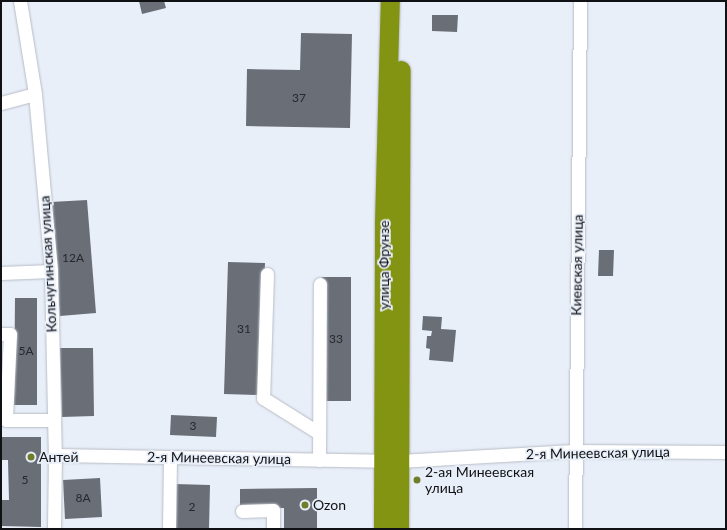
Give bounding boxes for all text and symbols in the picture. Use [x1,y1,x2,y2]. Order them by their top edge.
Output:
house number: 37 [292,91,306,105]
street label: Кольчугинская улица [36,195,60,333]
street label: Киевская улица [568,214,586,316]
street label: улица Фрунзе [376,220,392,310]
house number: 12А [62,251,84,265]
house number: 31 [237,322,251,336]
house number: 33 [329,332,343,346]
house number: 5А [18,344,34,358]
house number: 3 [190,419,196,433]
street label: 2-я Минеевская улица [526,443,670,463]
street label: 2-я Минеевская улица [147,448,291,468]
place label: Антей [39,449,79,465]
marker: Антей [26,452,36,462]
place label: 2-ая Минеевская улица [425,464,534,496]
house number: 5 [22,473,28,487]
marker: 2-ая Минеевская улица [412,475,422,485]
house number: 8А [75,491,91,505]
place label: Ozon [313,497,346,513]
house number: 2 [189,500,195,514]
marker: Ozon [300,500,310,510]

